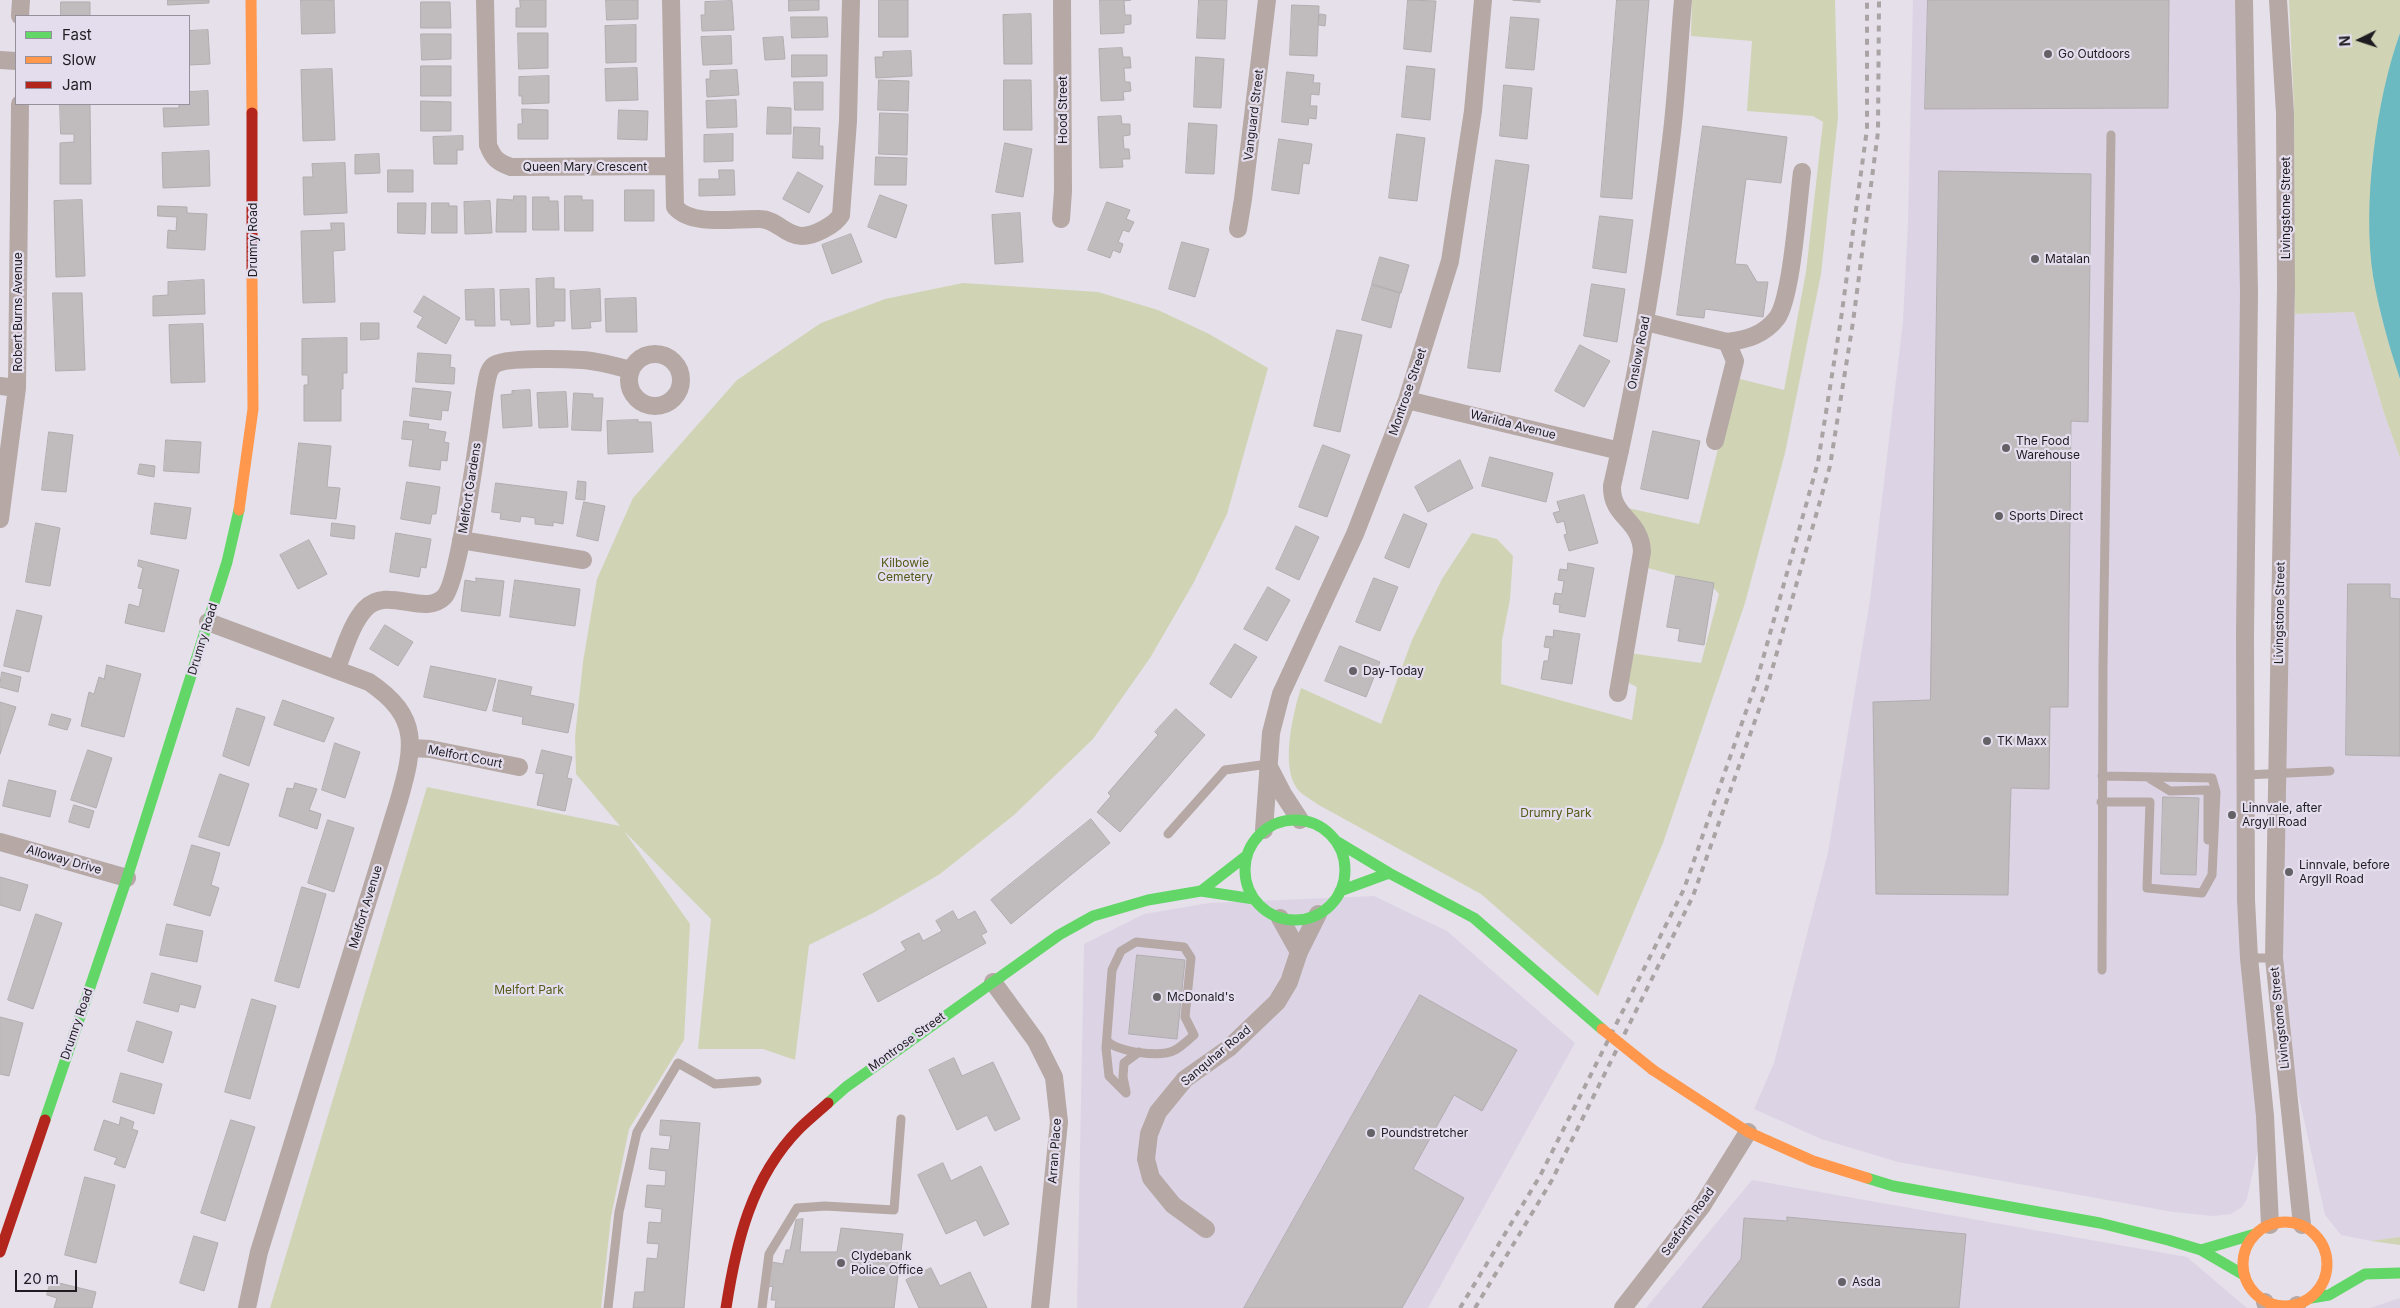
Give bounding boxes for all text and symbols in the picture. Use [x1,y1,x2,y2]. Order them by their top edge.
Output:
legend [15,15,190,105]
north arrow [2335,15,2385,65]
text: Fast [62,25,92,44]
text: N [2336,35,2353,47]
place label: Go Outdoors [2058,47,2130,61]
marker: Go Outdoors [2042,48,2054,60]
text: Slow [62,50,96,69]
street label: Vanguard Street [1241,69,1267,161]
text: Jam [62,75,92,94]
street label: Hood Street [1056,76,1070,144]
street label: Livingstone Street [2279,157,2293,259]
street label: Queen Mary Crescent [523,160,647,174]
street label: Drumry Road [246,203,260,277]
street label: Robert Burns Avenue [11,252,25,372]
place label: Matalan [2045,252,2090,266]
marker: Matalan [2029,253,2041,265]
street label: Onslow Road [1625,315,1653,391]
street label: Montrose Street [1386,347,1430,437]
street label: Warilda Avenue [1469,407,1557,443]
place label: The Food Warehouse [2016,434,2080,462]
street label: Melfort Gardens [456,442,484,534]
marker: The Food Warehouse [2000,442,2012,454]
place label: Sports Direct [2009,509,2083,523]
marker: Sports Direct [1993,510,2005,522]
park label: Kilbowie Cemetery [877,556,933,584]
street label: Livingstone Street [2272,562,2288,664]
street label: Drumry Road [185,601,221,677]
place label: Day-Today [1363,664,1424,678]
marker: Day-Today [1347,665,1359,677]
place label: TK Maxx [1997,734,2047,748]
marker: TK Maxx [1981,735,1993,747]
street label: Melfort Court [426,743,504,771]
place label: Linnvale, after Argyll Road [2242,801,2322,829]
park label: Drumry Park [1520,806,1592,820]
marker: Linnvale, after Argyll Road [2226,809,2238,821]
street label: Alloway Drive [25,842,103,878]
place label: Linnvale, before Argyll Road [2299,858,2390,886]
street label: Melfort Avenue [347,864,385,950]
marker: Linnvale, before Argyll Road [2283,866,2295,878]
street label: Livingstone Street [2267,966,2293,1070]
park label: Melfort Park [494,983,564,997]
street label: Drumry Road [58,986,96,1062]
place label: McDonald's [1167,990,1235,1004]
marker: McDonald's [1151,991,1163,1003]
street label: Montrose Street [866,1009,948,1075]
street label: Sanquhar Road [1178,1023,1254,1089]
street label: Arran Place [1046,1118,1064,1184]
place label: Poundstretcher [1381,1126,1468,1140]
marker: Poundstretcher [1365,1127,1377,1139]
street label: Seaforth Road [1658,1185,1718,1259]
place label: Clydebank Police Office [851,1249,923,1277]
marker: Clydebank Police Office [835,1257,847,1269]
scale bar [18,1260,80,1292]
text: 20 m [23,1269,59,1288]
place label: Asda [1852,1275,1881,1289]
marker: Asda [1836,1276,1848,1288]

